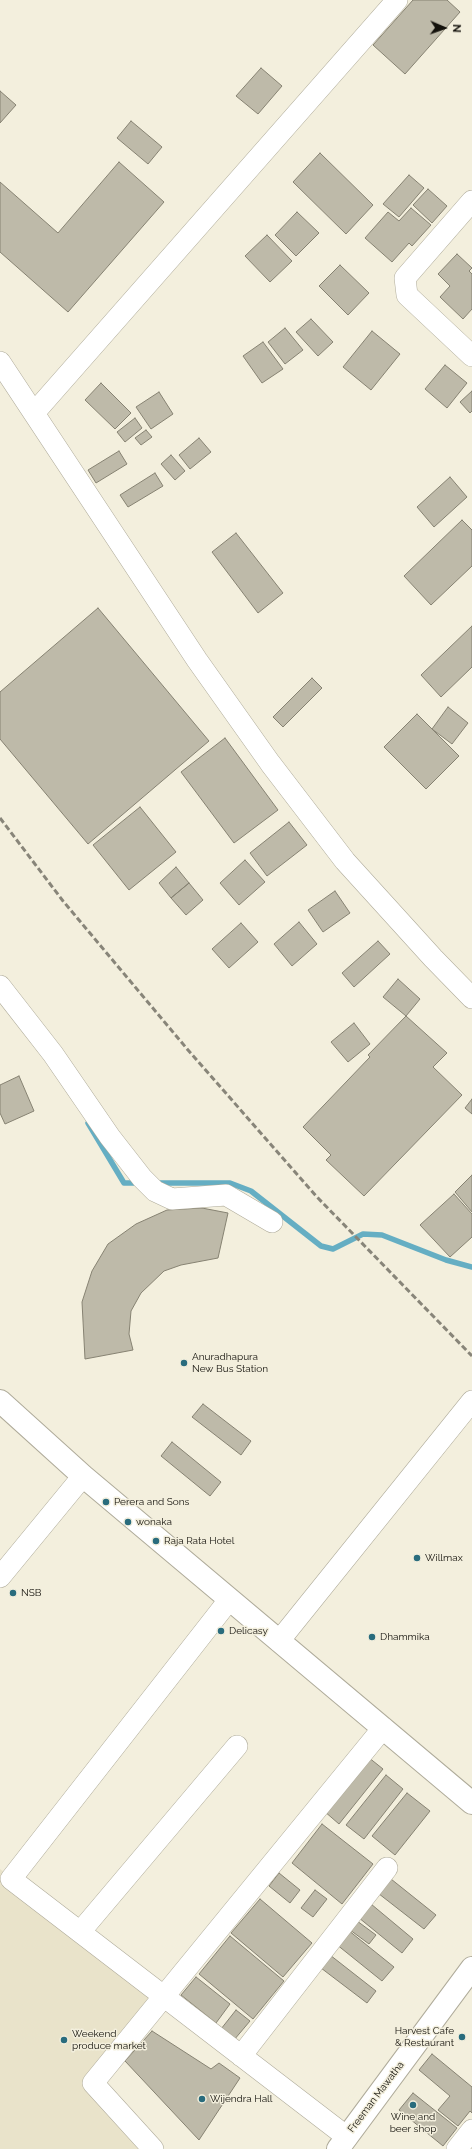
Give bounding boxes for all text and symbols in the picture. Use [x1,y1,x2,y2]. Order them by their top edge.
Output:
north arrow [424,8,464,48]
text: N [450,24,463,33]
place label: Anuradhapura New Bus Station [192,1351,268,1374]
marker: Anuradhapura New Bus Station [179,1358,189,1368]
place label: Perera and Sons [114,1496,189,1508]
marker: Perera and Sons [101,1497,111,1507]
place label: wonaka [136,1516,172,1528]
marker: wonaka [123,1517,133,1527]
place label: Raja Rata Hotel [164,1535,234,1547]
marker: Raja Rata Hotel [151,1536,161,1546]
place label: Willmax [425,1552,463,1564]
marker: Willmax [412,1553,422,1563]
place label: NSB [21,1587,41,1599]
marker: NSB [8,1588,18,1598]
place label: Delicasy [229,1625,268,1637]
marker: Delicasy [216,1626,226,1636]
place label: Dhammika [380,1631,430,1643]
marker: Dhammika [367,1632,377,1642]
place label: Harvest Cafe & Restaurant [395,2025,454,2048]
place label: Weekend produce market [72,2028,146,2052]
marker: Harvest Cafe & Restaurant [457,2032,467,2042]
marker: Weekend produce market [59,2035,69,2045]
street label: Freeman Mawatha [345,2059,407,2135]
place label: Wijendra Hall [210,2093,273,2105]
marker: Wijendra Hall [197,2094,207,2104]
marker: Wine and beer shop [408,2100,418,2110]
place label: Wine and beer shop [390,2111,436,2134]

